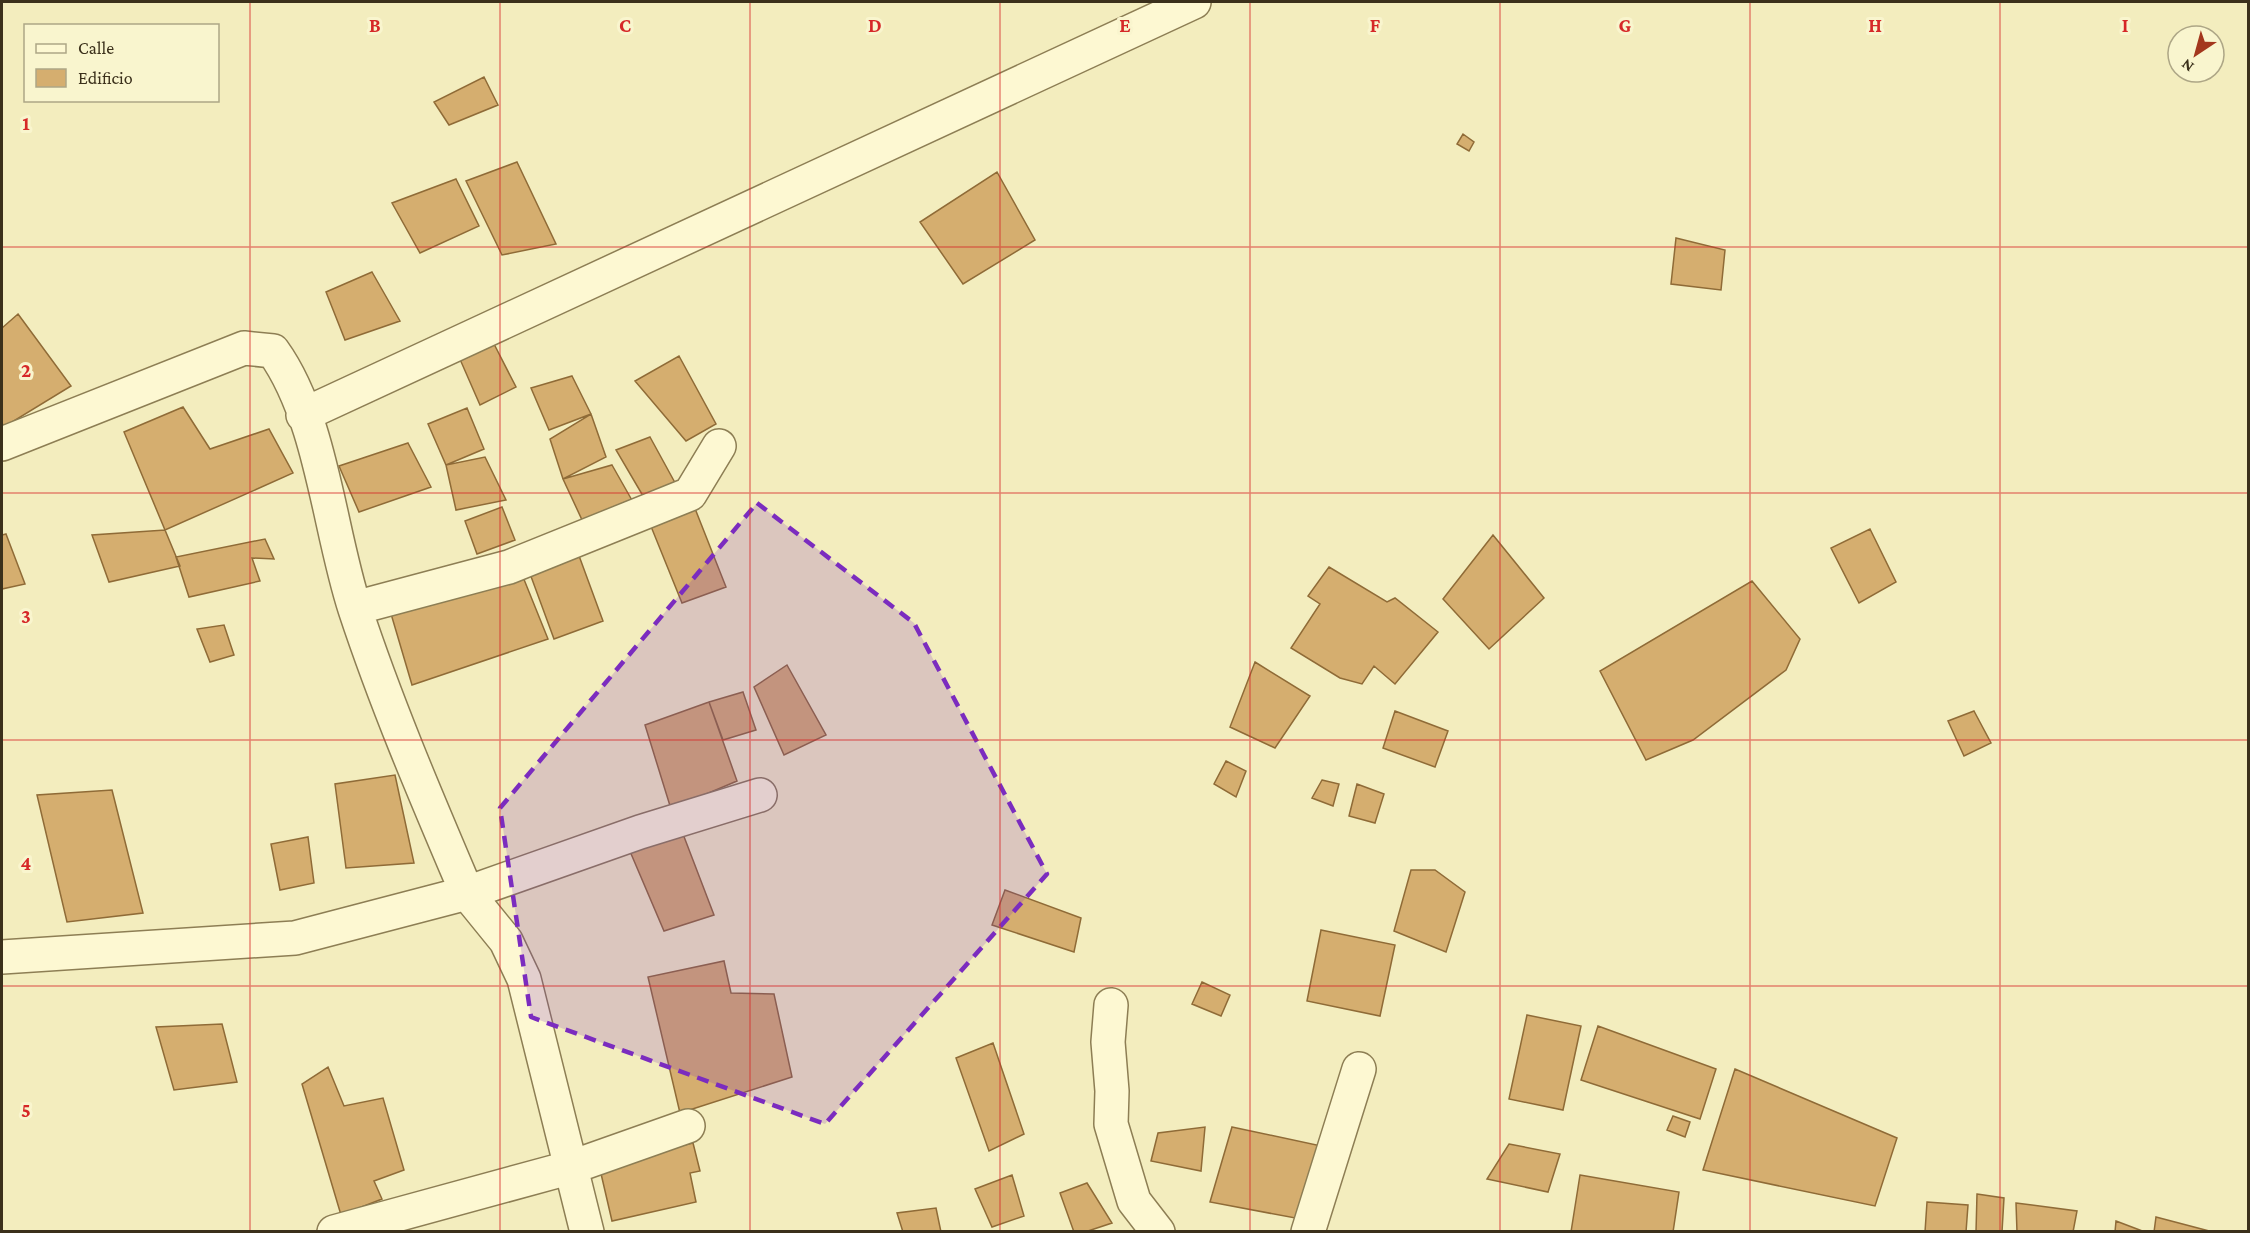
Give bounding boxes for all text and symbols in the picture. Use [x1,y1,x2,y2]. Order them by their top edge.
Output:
text: B [369,14,381,36]
text: C [619,14,631,36]
text: D [868,14,882,36]
text: E [1119,14,1131,36]
text: F [1370,14,1381,36]
text: G [1619,14,1632,36]
text: H [1868,14,1882,36]
text: I [2122,14,2129,36]
legend [24,24,219,102]
north arrow [2166,24,2226,84]
text: Calle [78,38,114,58]
text: N [2178,56,2197,76]
text: Edificio [78,68,133,88]
text: 1 [22,112,30,134]
text: 2 [21,359,31,381]
text: 3 [21,605,31,627]
text: 4 [21,852,32,874]
text: 5 [21,1099,31,1121]

